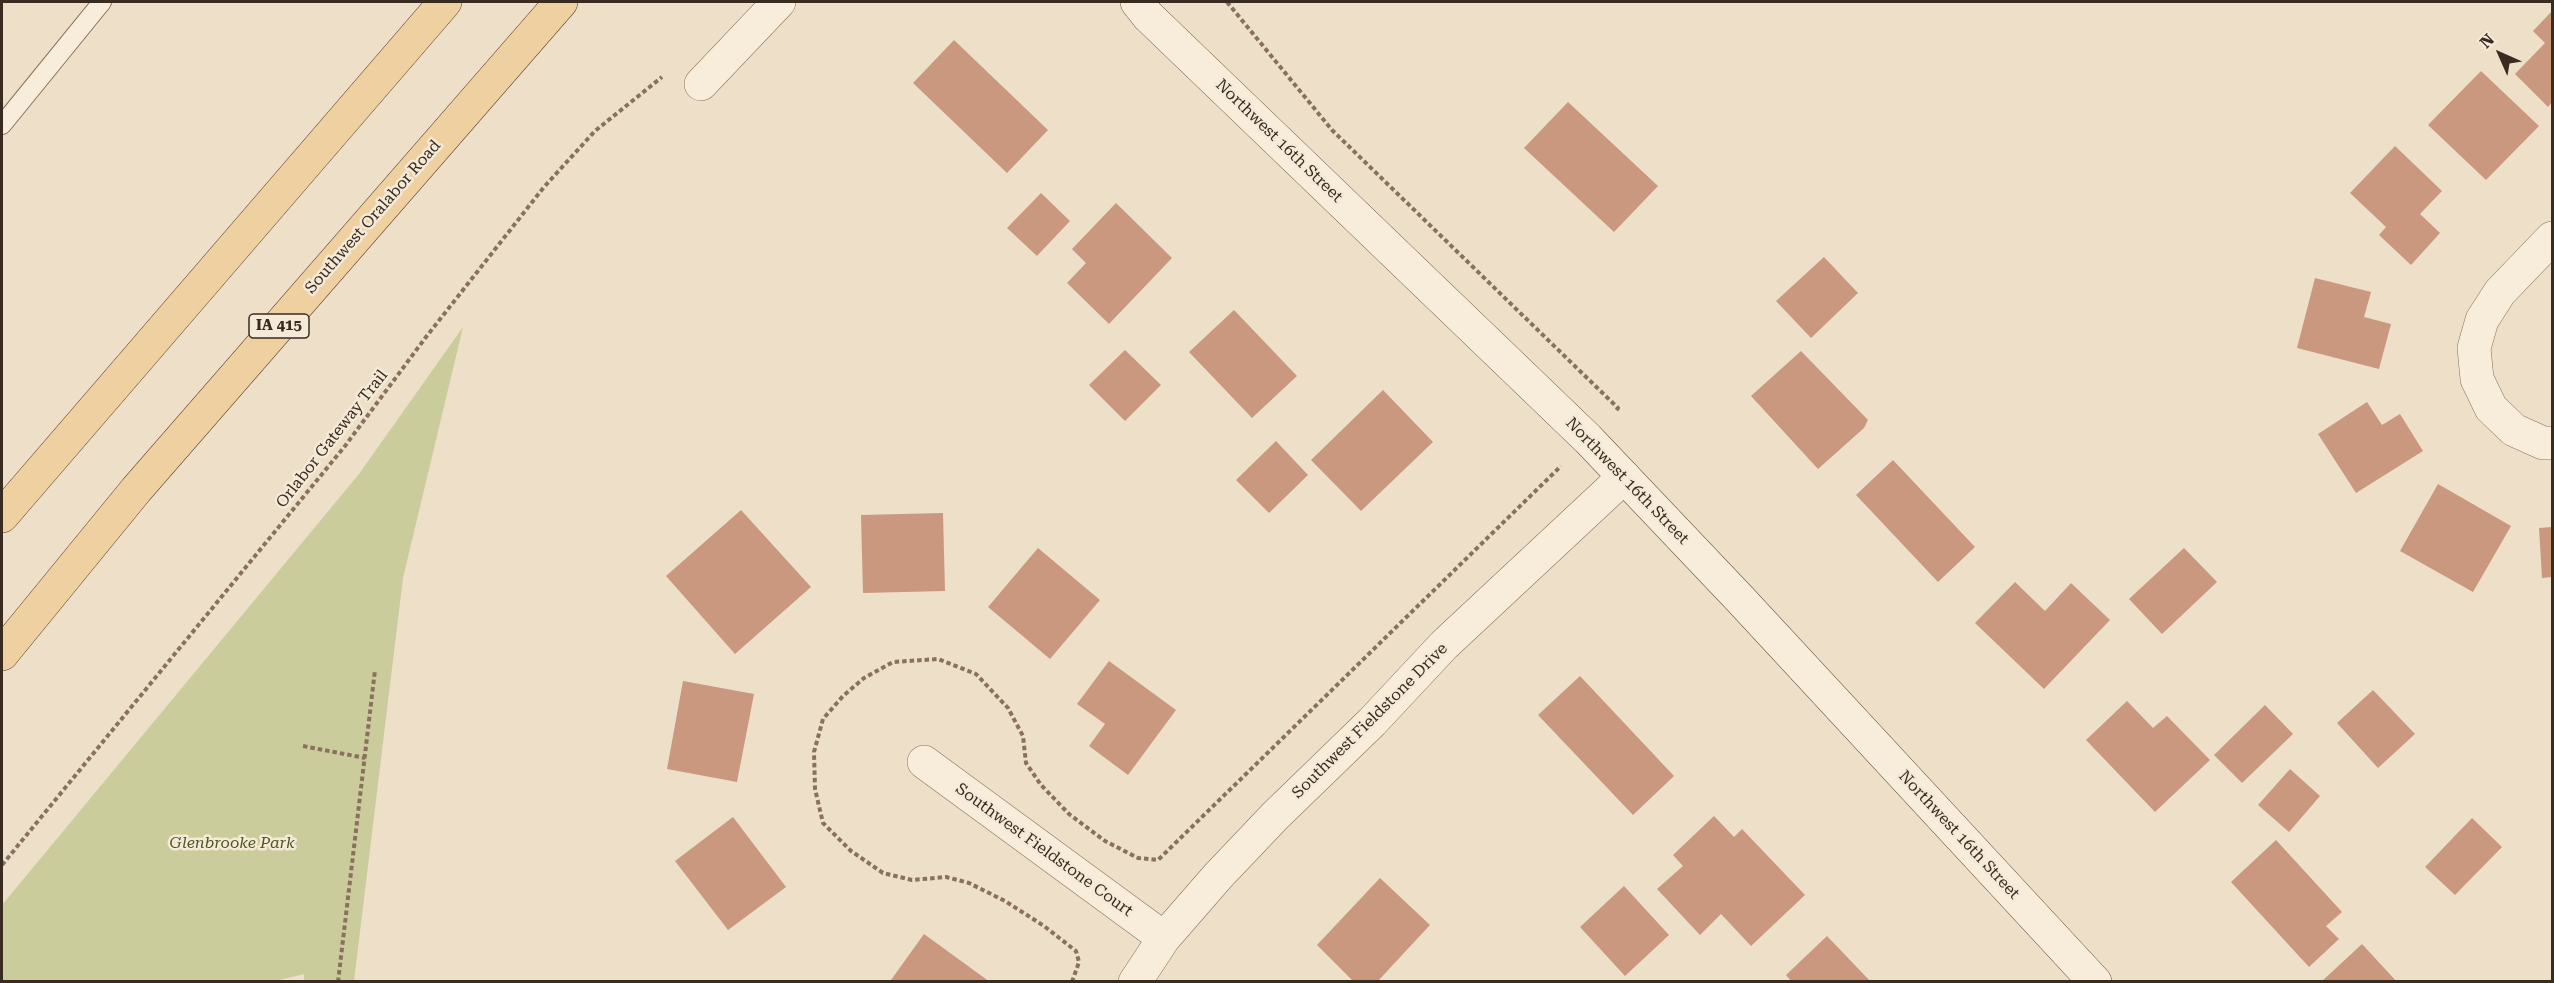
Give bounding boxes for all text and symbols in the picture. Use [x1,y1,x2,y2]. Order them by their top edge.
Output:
north arrow [2470,24,2530,84]
text: N [2476,30,2498,52]
street label: Northwest 16th Street [1212,75,1346,207]
street label: Southwest Oralabor Road [301,136,445,298]
road number: IA 415 [249,314,309,338]
street label: Orlabor Gateway Trail [272,366,392,512]
street label: Northwest 16th Street [1561,414,1693,548]
street label: Southwest Fieldstone Drive [1288,639,1452,803]
street label: Northwest 16th Street [1894,767,2024,903]
street label: Southwest Fieldstone Court [952,779,1136,921]
park label: Glenbrooke Park [169,833,295,853]

